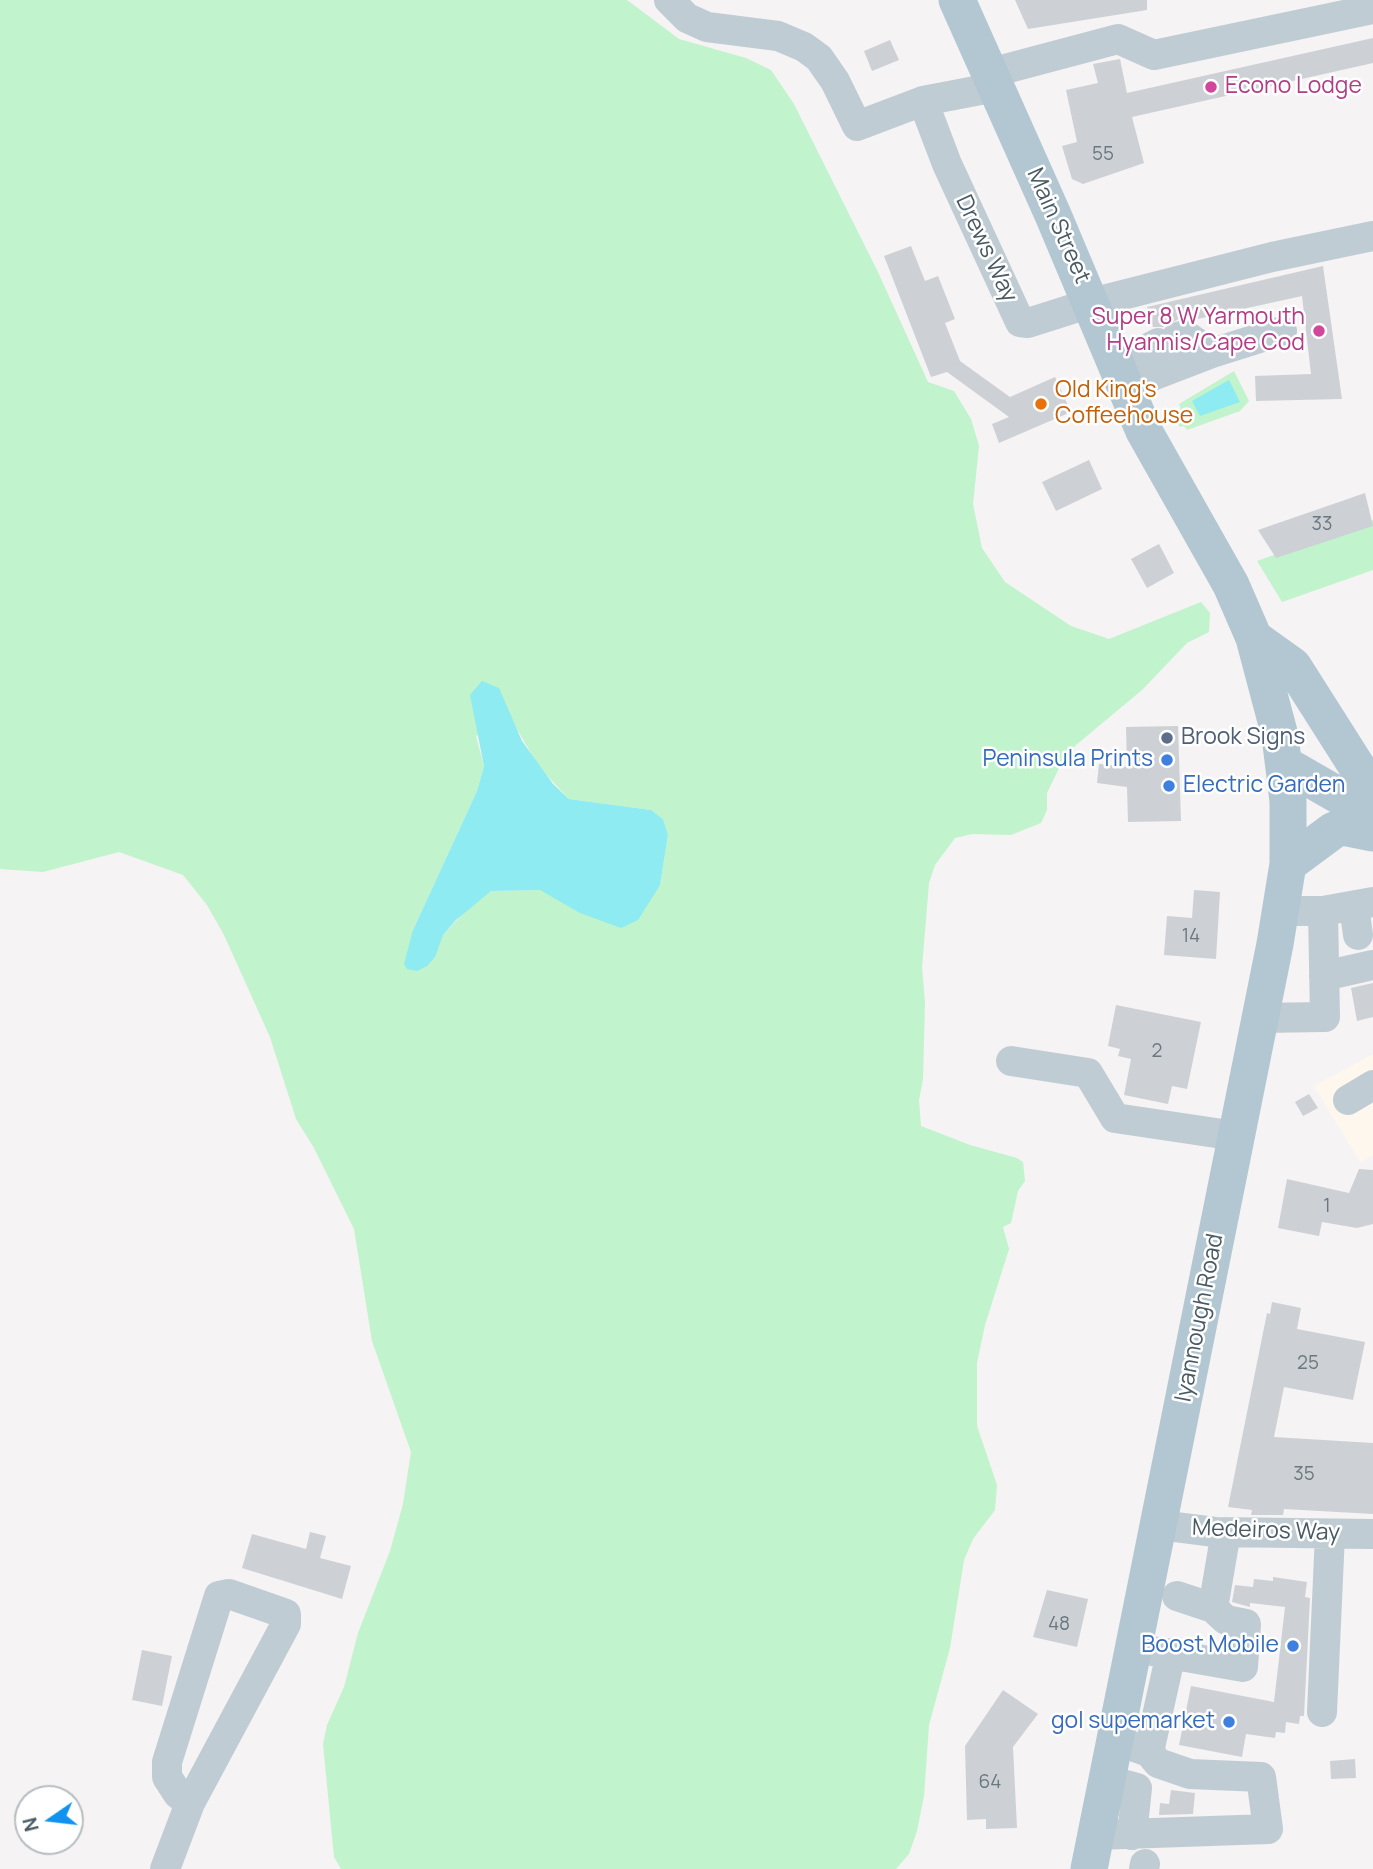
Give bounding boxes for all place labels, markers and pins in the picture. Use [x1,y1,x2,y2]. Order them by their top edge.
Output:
place label: Econo Lodge [1225,73,1362,101]
marker: Econo Lodge [1203,79,1219,95]
place label: Super 8 W Yarmouth Hyannis/Cape Cod [1092,304,1305,358]
marker: Super 8 W Yarmouth Hyannis/Cape Cod [1311,323,1327,339]
place label: Old King's Coffeehouse [1055,377,1193,431]
marker: Old King's Coffeehouse [1033,396,1049,412]
place label: Brook Signs [1181,724,1305,752]
marker: Brook Signs [1159,730,1175,746]
place label: Peninsula Prints [982,746,1153,774]
marker: Peninsula Prints [1159,752,1175,768]
place label: Electric Garden [1183,772,1345,800]
marker: Electric Garden [1161,778,1177,794]
place label: Boost Mobile [1141,1632,1279,1660]
marker: Boost Mobile [1285,1638,1301,1654]
place label: gol supemarket [1051,1708,1215,1736]
marker: gol supemarket [1221,1714,1237,1730]

